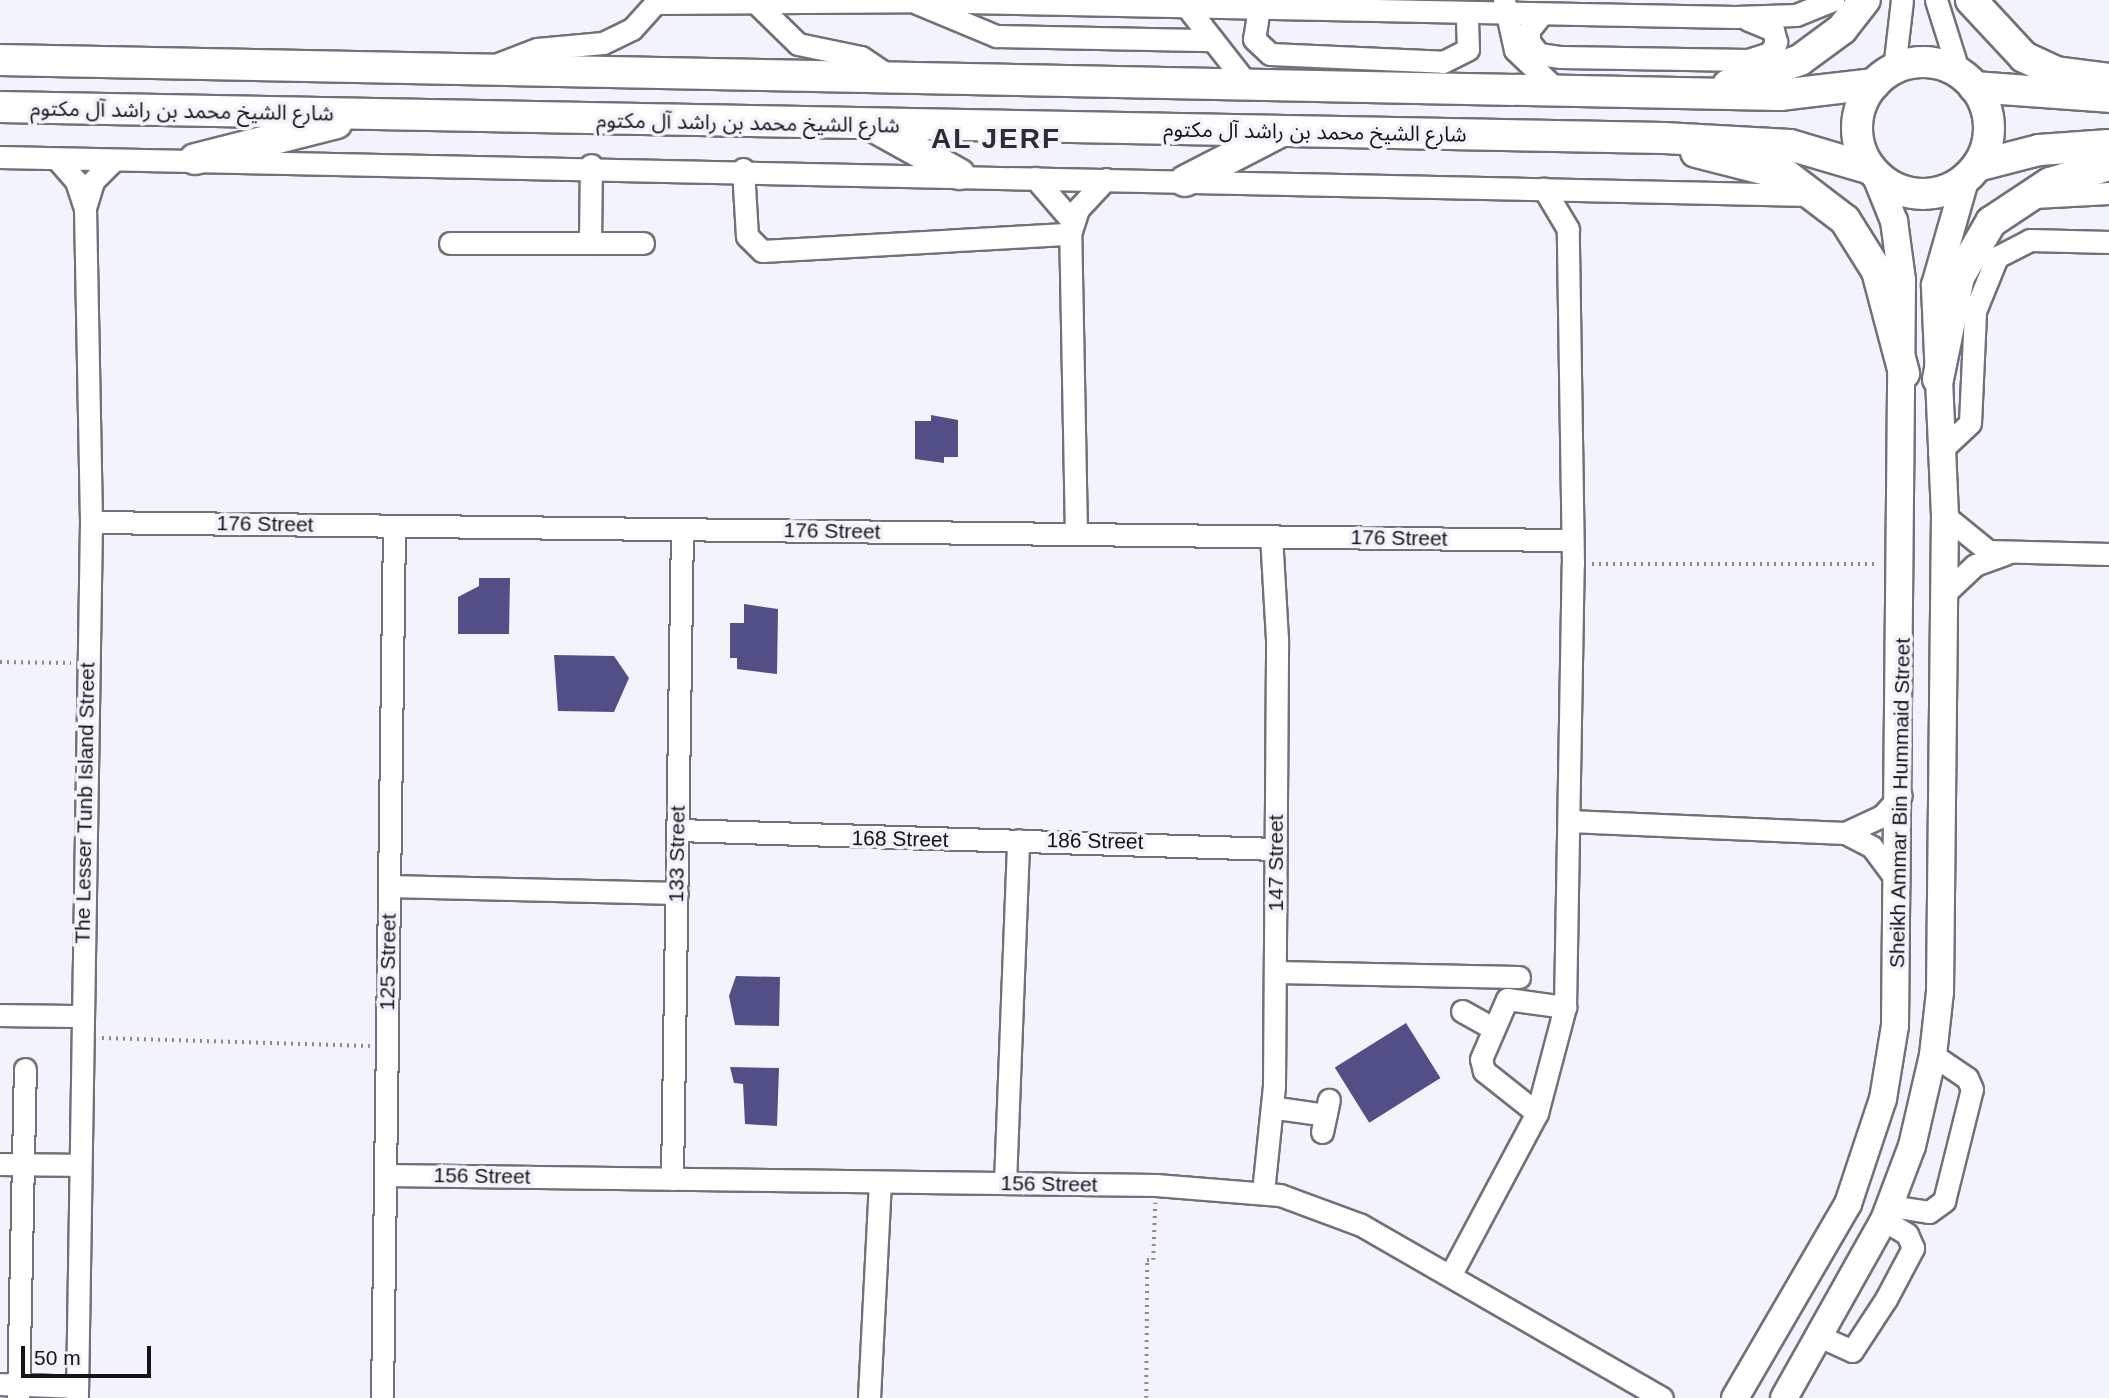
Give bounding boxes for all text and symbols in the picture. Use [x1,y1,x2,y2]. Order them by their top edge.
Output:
street label: شارع الشيخ محمد بن راشد آل مكتوم [30,96,334,126]
street label: شارع الشيخ محمد بن راشد آل مكتوم [596,108,900,138]
street label: شارع الشيخ محمد بن راشد آل مكتوم [1163,117,1467,147]
district label: AL JERF [932,122,1060,156]
street label: 176 Street [216,511,314,537]
street label: 176 Street [783,518,881,544]
street label: 176 Street [1350,525,1448,551]
street label: Sheikh Ammar Bin Hummaid Street [1885,637,1915,969]
street label: The Lesser Tunb Island Street [70,662,100,944]
street label: 133 Street [664,805,690,903]
street label: 147 Street [1263,815,1289,911]
street label: 168 Street [851,826,949,852]
street label: 186 Street [1046,828,1144,854]
street label: 125 Street [375,913,401,1011]
street label: 156 Street [433,1163,531,1189]
street label: 156 Street [1000,1171,1098,1197]
scale bar [24,1332,154,1376]
text: 50 m [34,1346,81,1369]

